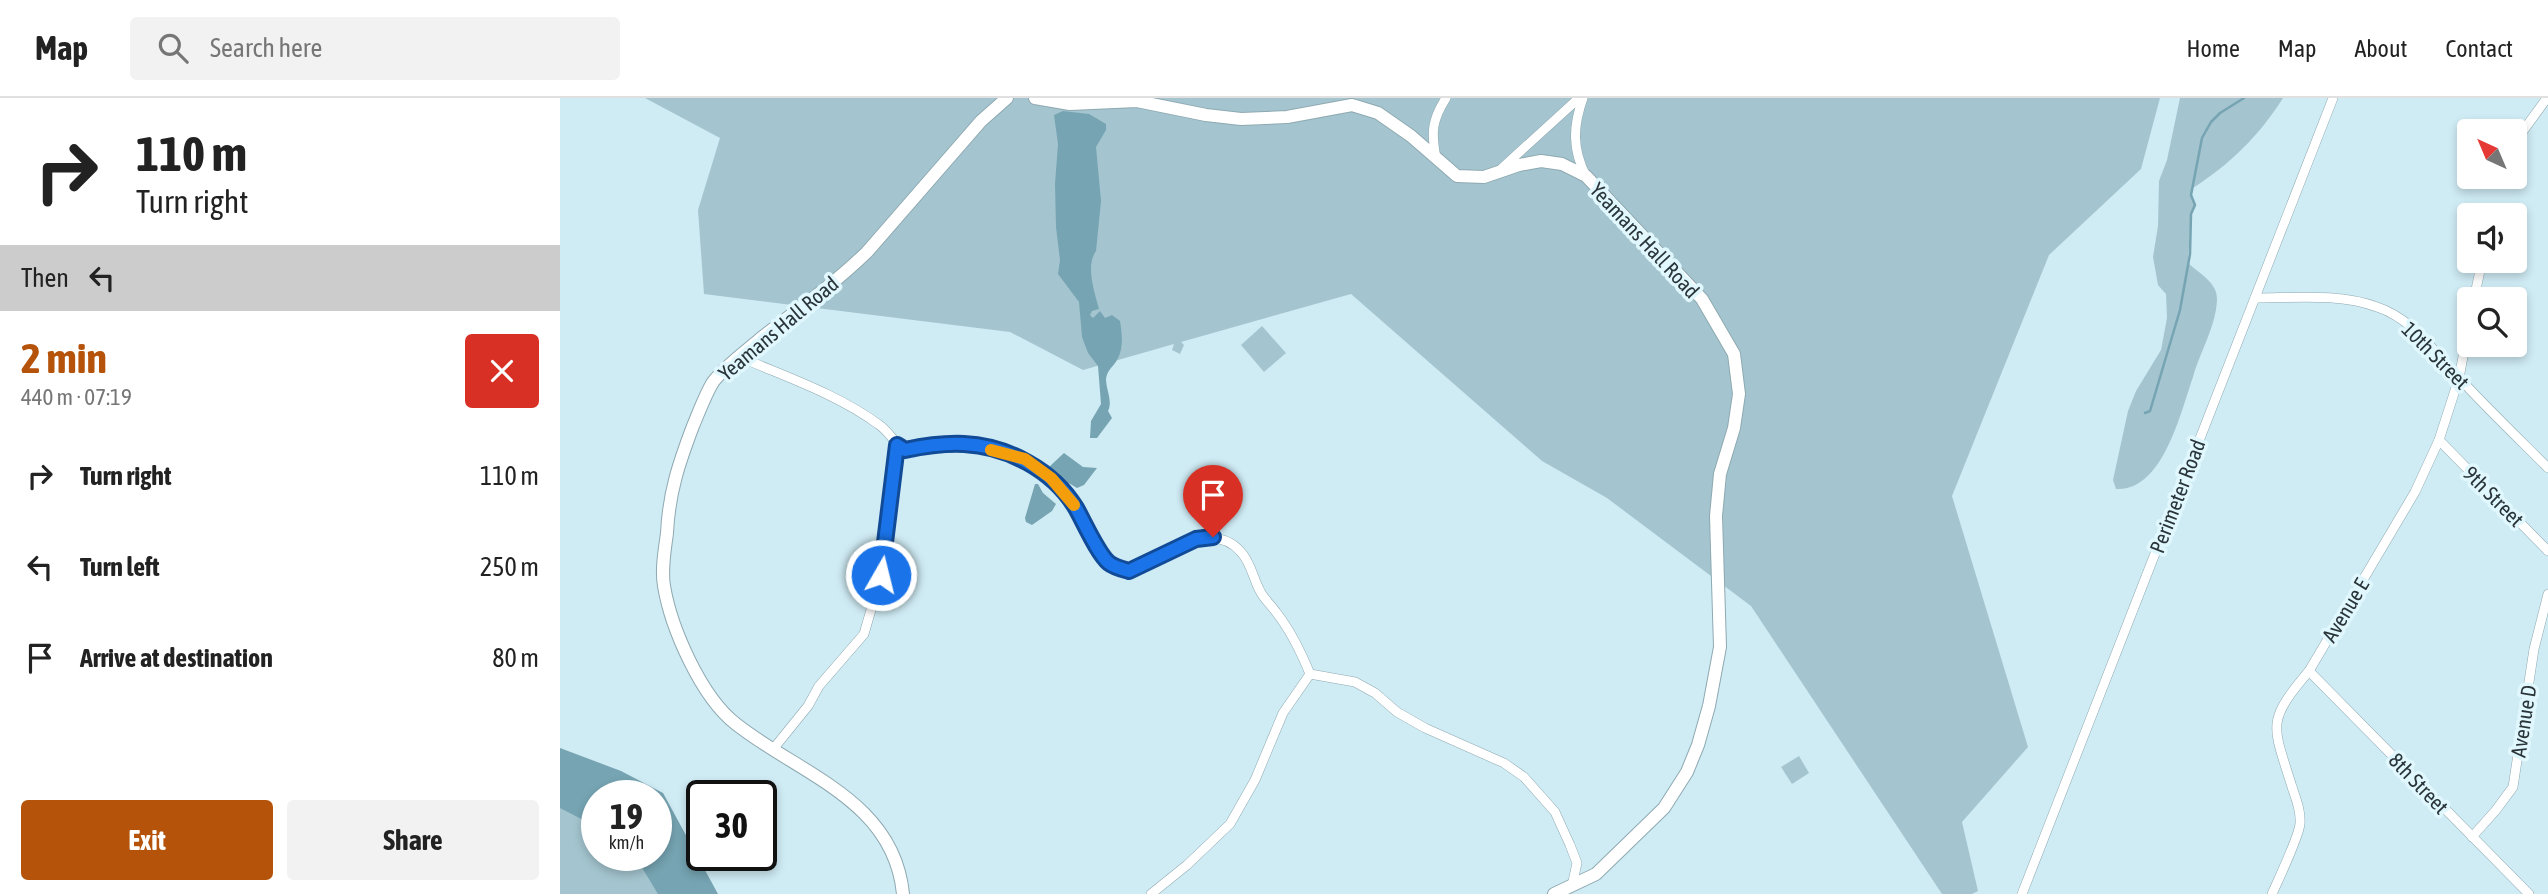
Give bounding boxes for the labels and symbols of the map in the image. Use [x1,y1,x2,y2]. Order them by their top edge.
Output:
north arrow [2457,119,2527,189]
street label: Yeamans Hall Road [1585,177,1705,303]
street label: Yeamans Hall Road [713,271,843,385]
street label: 10th Street [2397,316,2475,394]
street label: Perimeter Road [2144,436,2210,556]
street label: 9th Street [2459,461,2529,531]
pin [1183,465,1243,537]
position arrow [844,538,918,612]
street label: Avenue E [2317,574,2373,646]
street label: Avenue D [2505,683,2541,759]
street label: 8th Street [2384,748,2454,818]
speed limit sign: 30 [686,780,777,871]

